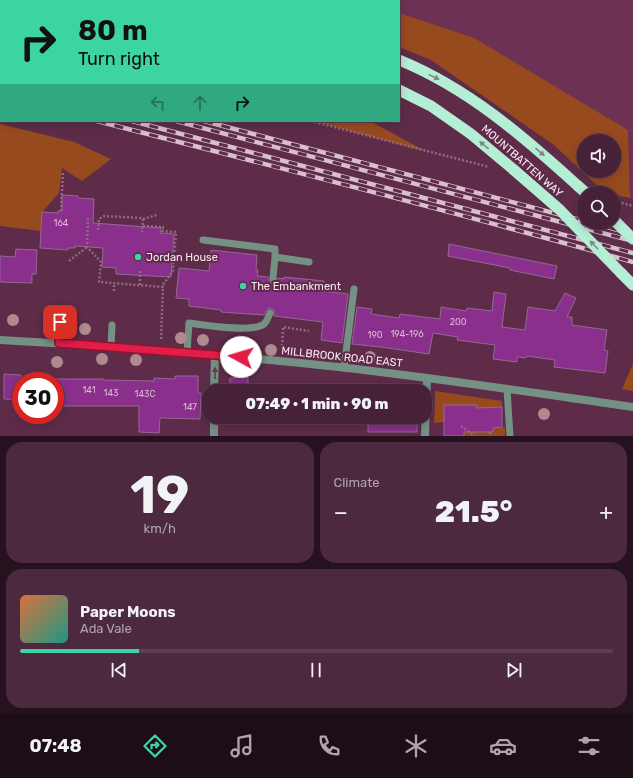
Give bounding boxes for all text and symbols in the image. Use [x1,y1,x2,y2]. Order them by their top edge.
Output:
text: 80 m [78,14,148,47]
icon: right [12,16,64,68]
text: Turn right [78,48,160,70]
one-way arrow [428,74,440,81]
icon: left [147,92,169,114]
icon: ahead [189,92,211,114]
icon: right [231,92,253,114]
street label: MOUNTBATTEN WAY [479,122,565,200]
map controls [577,134,621,230]
button: sound [577,134,621,178]
one-way arrow [479,140,490,149]
one-way arrow [535,147,546,156]
button: search [577,186,621,230]
house number: 164 [54,218,69,228]
one-way arrow [589,240,599,250]
place label: Jordan House [146,251,218,264]
marker: Jordan House [133,252,143,262]
place label: The Embankment [251,280,342,293]
marker: The Embankment [238,281,248,291]
pin [43,305,77,339]
icon: arrive [49,311,71,333]
house number: 200 [450,317,467,327]
house number: 194-196 [390,329,424,339]
house number: 190 [368,330,383,340]
position arrow [220,336,262,378]
street label: MILLBROOK ROAD EAST [281,344,404,370]
one-way arrow [211,367,218,379]
speed limit sign: 30 [12,372,64,424]
house number: 141 [82,385,96,395]
house number: 143 [104,388,118,398]
house number: 143C [135,389,155,399]
text: 07:49 · 1 min · 90 m [245,395,389,413]
house number: 147 [183,402,197,412]
text: 19 [130,464,189,526]
text: Climate [334,475,380,490]
text: 21.5° [435,494,512,530]
text: − [334,499,348,526]
text: + [599,499,613,526]
text: km/h [144,521,176,536]
text: Paper Moons [80,603,176,621]
text: Ada Vale [80,621,132,636]
icon: previous [108,659,130,681]
icon: pause [305,659,327,681]
icon: next [503,659,525,681]
icon: directions [141,732,169,760]
icon: music [228,732,256,760]
icon: phone [315,732,343,760]
icon: climate [402,732,430,760]
icon: car [489,732,517,760]
icon: filters [575,732,603,760]
text: 07:48 [29,735,82,757]

